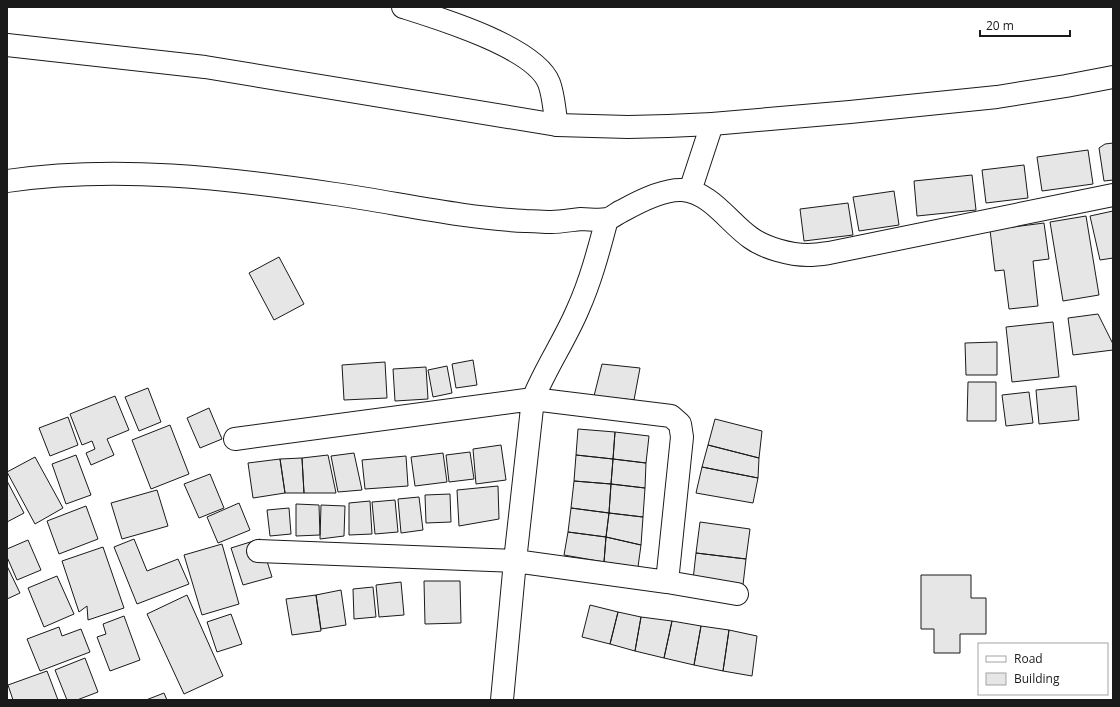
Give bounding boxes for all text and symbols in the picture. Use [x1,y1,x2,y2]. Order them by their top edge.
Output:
scale bar [980,12,1070,38]
text: 20 m [986,17,1014,34]
legend [978,643,1108,695]
text: Road [1014,650,1043,667]
text: Building [1014,670,1060,687]

